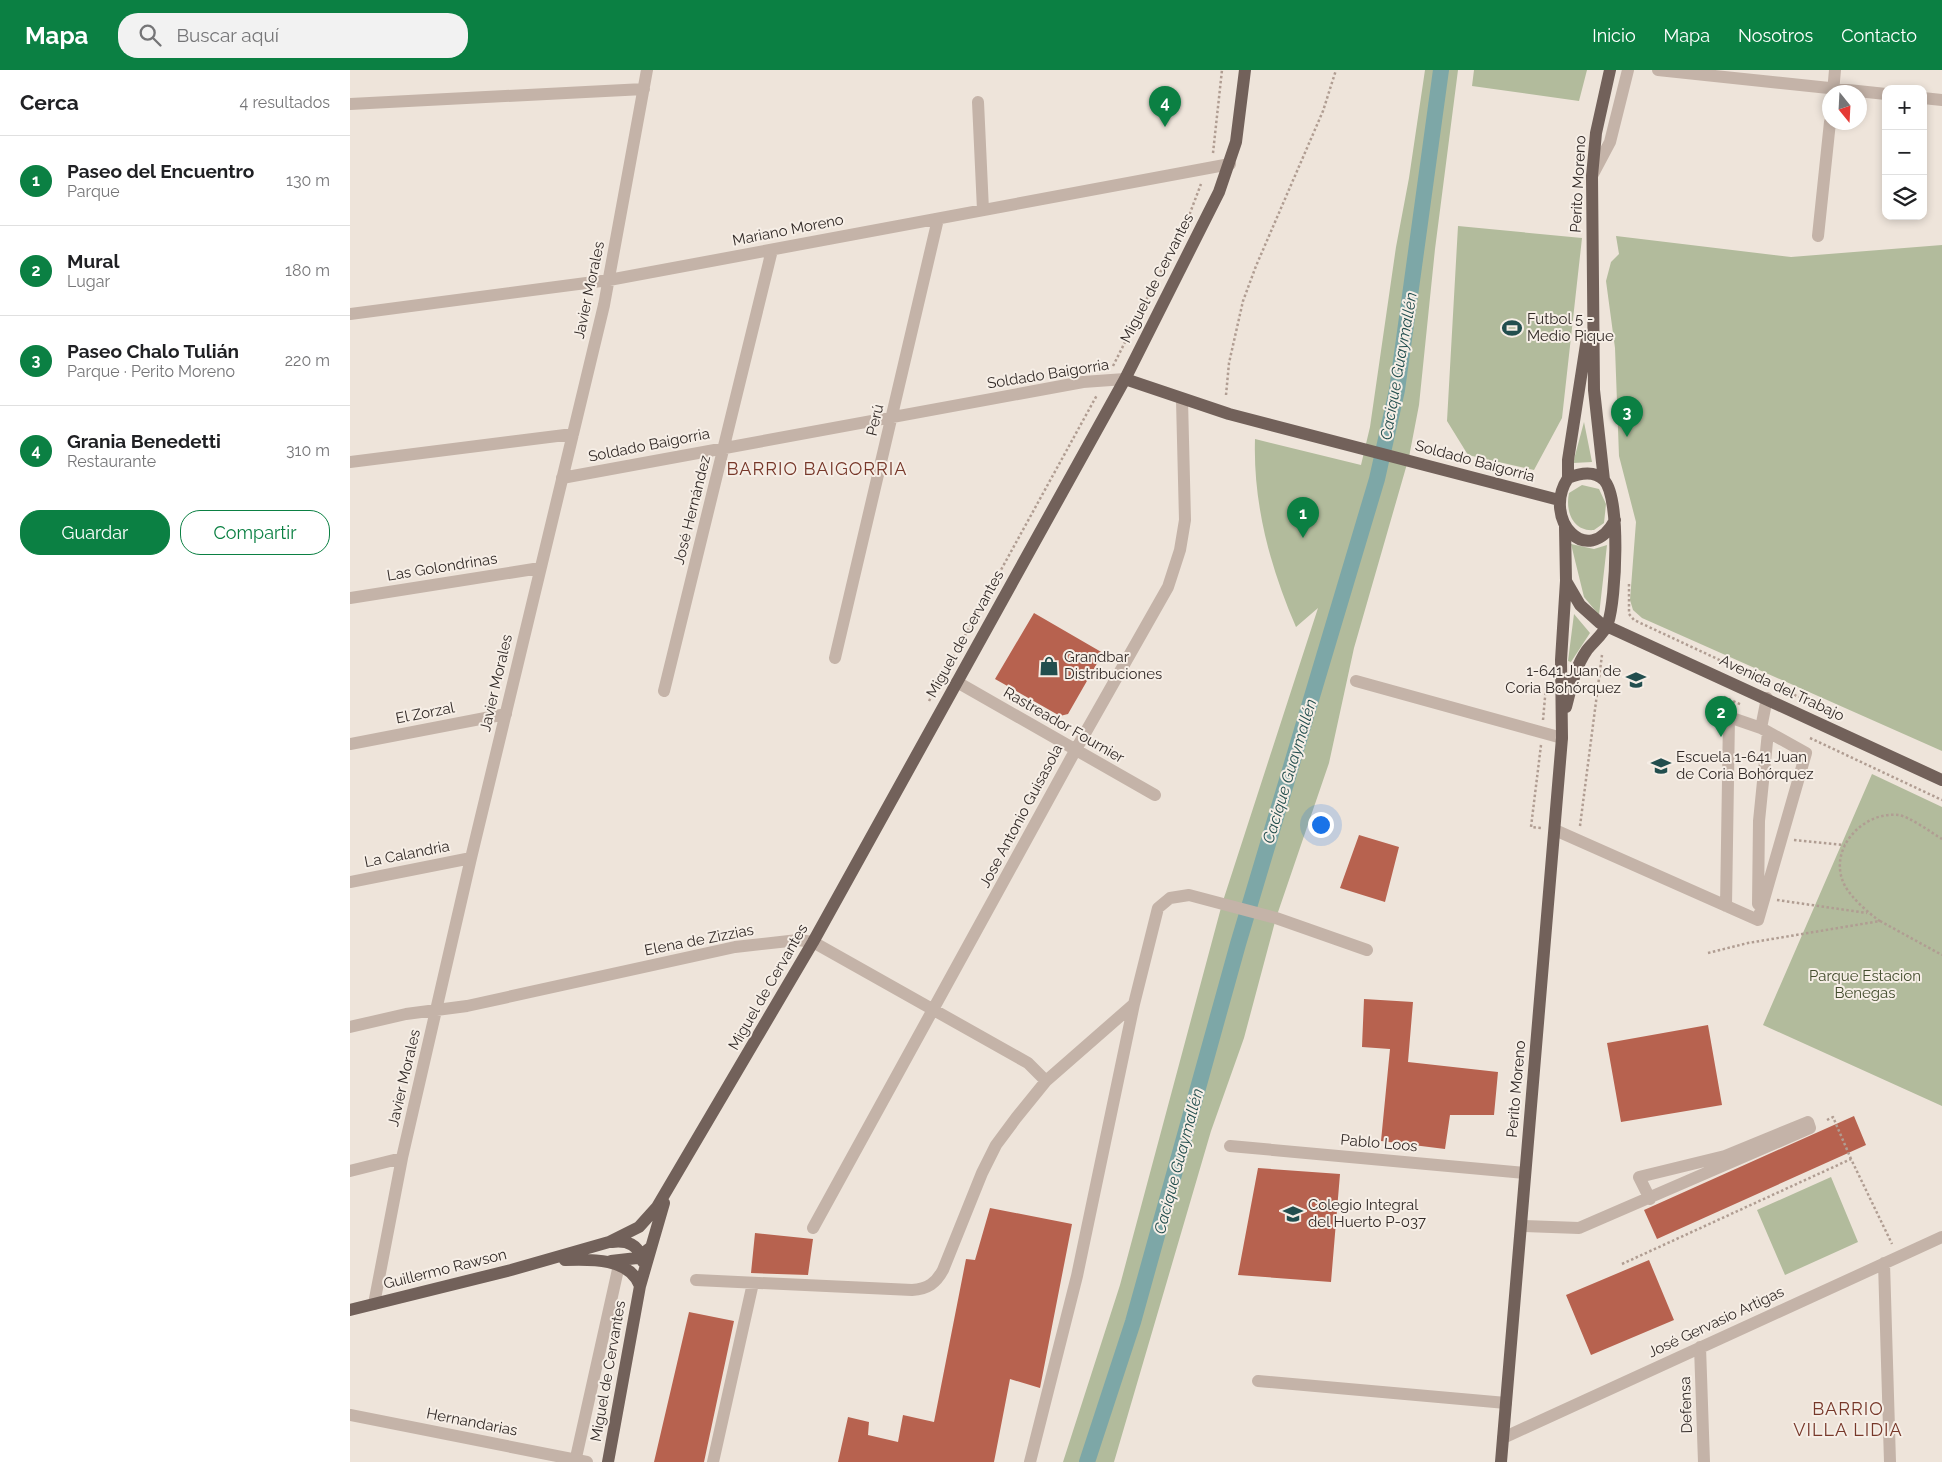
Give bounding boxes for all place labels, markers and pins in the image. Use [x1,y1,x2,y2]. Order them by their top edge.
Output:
pin: 4 [1149,86,1181,127]
place label: Futbol 5 - Medio Pique [1527,310,1614,345]
sports icon: Futbol 5 - Medio Pique [1501,317,1523,339]
pin: 3 [1611,396,1643,437]
pin: 1 [1287,497,1319,538]
place label: Grandbar Distribuciones [1064,648,1162,683]
shop icon: Grandbar Distribuciones [1038,655,1060,677]
place label: 1-641 Juan de Coria Bohórquez [1505,662,1621,697]
school or university icon: 1-641 Juan de Coria Bohórquez [1625,669,1647,691]
pin: 2 [1705,696,1737,737]
place label: Escuela 1-641 Juan de Coria Bohórquez [1676,748,1814,783]
school or university icon: Escuela 1-641 Juan de Coria Bohórquez [1650,755,1672,777]
place label: Colegio Integral del Huerto P-037 [1308,1196,1426,1231]
school or university icon: Colegio Integral del Huerto P-037 [1282,1203,1304,1225]

